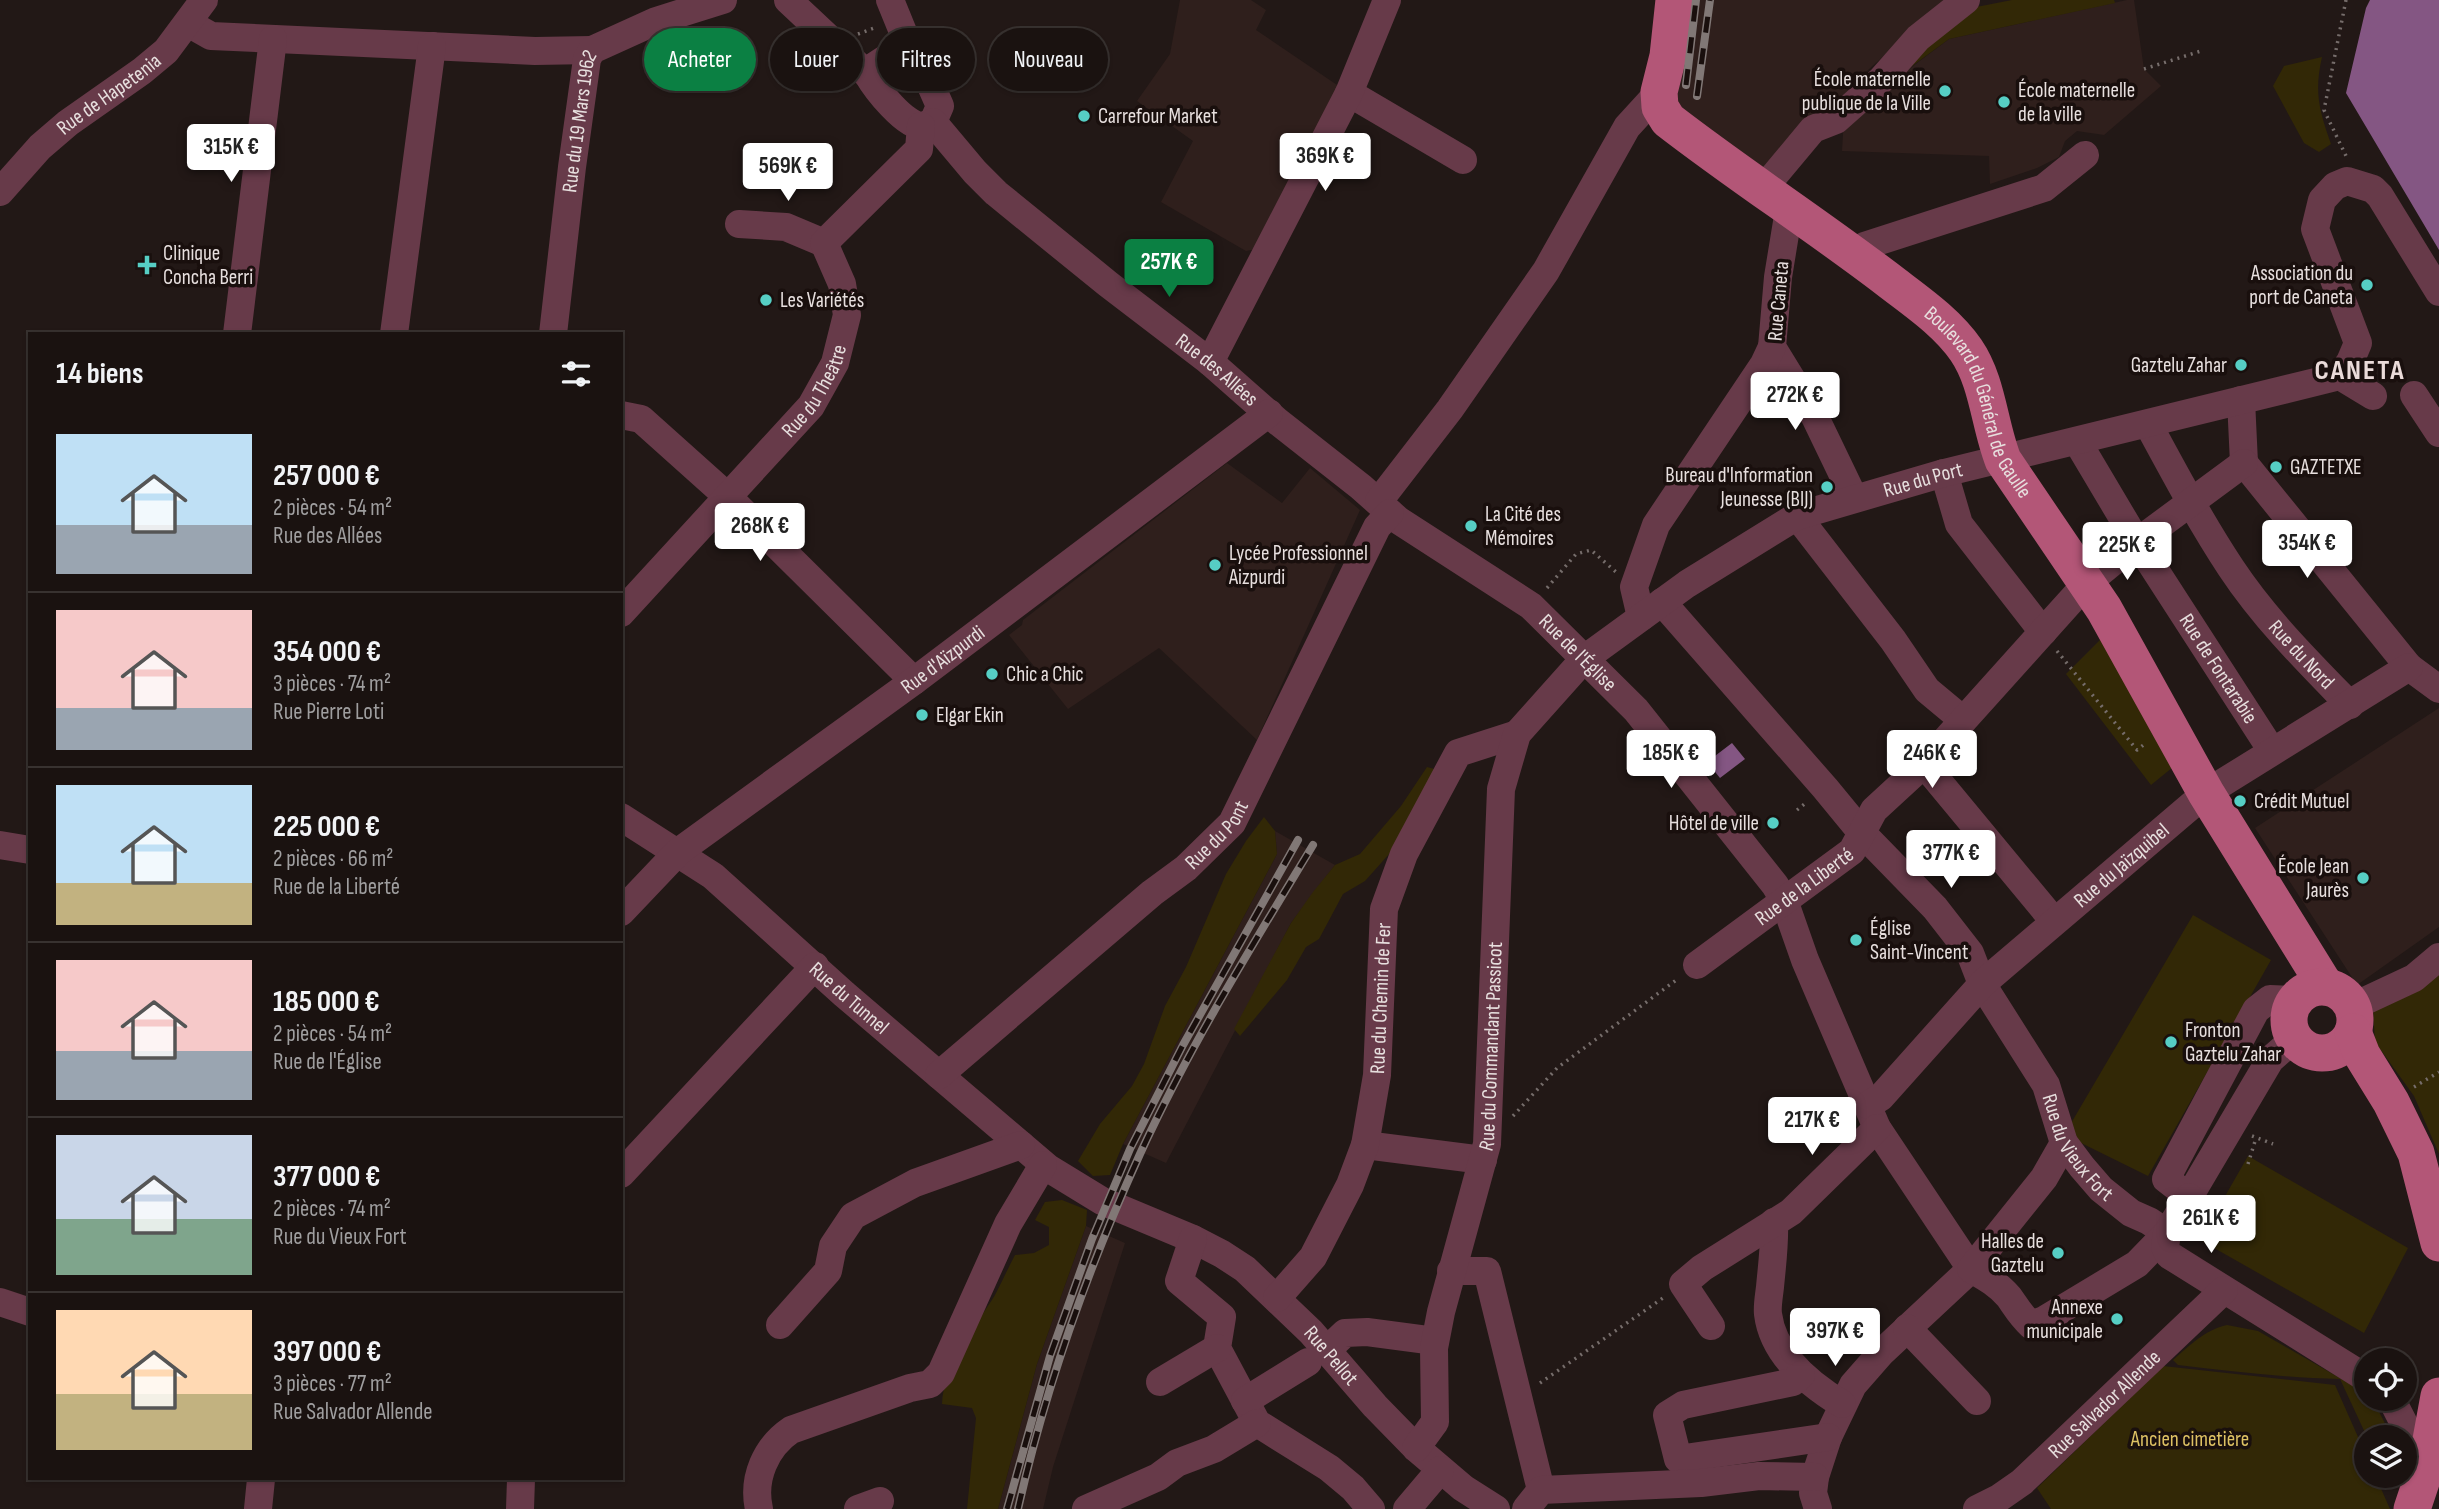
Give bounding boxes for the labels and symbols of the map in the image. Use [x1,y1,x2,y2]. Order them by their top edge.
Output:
street label: Rue du 19 Mars 1962 [557,46,602,194]
street label: Rue de Hapetenia [52,49,166,140]
place label: École maternelle publique de la Ville [1802,67,1931,116]
place label: École maternelle de la ville [2018,78,2135,127]
marker: École maternelle publique de la Ville [1937,83,1953,99]
marker: École maternelle de la ville [1996,94,2012,110]
place label: Carrefour Market [1098,104,1218,129]
marker: Carrefour Market [1076,108,1092,124]
pin: 315K € [174,124,288,184]
pin: 369K € [1268,134,1382,193]
pin: 569K € [731,144,845,203]
pin: 257K € [1112,240,1226,299]
place label: Clinique Concha Berri [163,241,253,290]
marker: Clinique Concha Berri [137,255,157,275]
street label: Rue Caneta [1763,260,1794,342]
place label: Association du port de Caneta [2249,261,2353,310]
marker: Association du port de Caneta [2359,277,2375,293]
place label: Les Variétés [780,288,864,313]
marker: Les Variétés [758,292,774,308]
street label: Boulevard du Général de Gaulle [1919,301,2037,503]
street label: Rue des Allées [1171,328,1263,412]
street label: Rue du Theâtre [777,342,852,443]
place label: Gaztelu Zahar [2131,353,2227,378]
district label: CANETA [2315,354,2405,387]
marker: Gaztelu Zahar [2233,357,2249,373]
pin: 272K € [1738,372,1852,432]
place label: GAZTETXE [2290,455,2362,480]
street label: Rue du Port [1880,457,1965,503]
marker: GAZTETXE [2268,459,2284,475]
place label: Bureau d'Information Jeunesse (BIJ) [1665,463,1813,512]
marker: Bureau d'Information Jeunesse (BIJ) [1819,479,1835,495]
place label: La Cité des Mémoires [1485,502,1561,551]
pin: 268K € [703,504,817,563]
marker: La Cité des Mémoires [1463,518,1479,534]
pin: 354K € [2250,520,2364,580]
pin: 225K € [2070,522,2184,582]
place label: Lycée Professionnel Aizpurdi [1228,541,1368,590]
marker: Lycée Professionnel Aizpurdi [1207,557,1223,573]
street label: Rue de l'Église [1534,609,1622,697]
street label: Rue de Fontarabie [2174,609,2263,728]
street label: Rue du Nord [2263,615,2339,694]
street label: Rue d'Aïzpurdi [896,620,990,699]
place label: Chic a Chic [1006,662,1084,687]
marker: Chic a Chic [984,666,1000,682]
place label: Elgar Ekin [936,703,1004,728]
marker: Elgar Ekin [914,707,930,723]
pin: 185K € [1614,730,1728,790]
pin: 246K € [1875,730,1989,790]
place label: Crédit Mutuel [2254,789,2349,814]
marker: Crédit Mutuel [2232,793,2248,809]
street label: Rue du Pont [1180,797,1254,875]
place label: Hôtel de ville [1669,811,1759,836]
marker: Hôtel de ville [1765,815,1781,831]
street label: Rue du Jaïzquibel [2069,818,2174,913]
pin: 377K € [1894,830,2008,890]
street label: Rue de la Liberté [1750,842,1859,931]
place label: École Jean Jaurès [2278,854,2349,903]
marker: École Jean Jaurès [2355,870,2371,886]
place label: Église Saint-Vincent [1870,916,1968,965]
street label: Rue du Chemin de Fer [1365,922,1396,1074]
marker: Église Saint-Vincent [1848,932,1864,948]
street label: Rue du Commandant Passicot [1474,941,1508,1154]
street label: Rue du Tunnel [804,957,894,1040]
place label: Fronton Gaztelu Zahar [2185,1018,2281,1067]
marker: Fronton Gaztelu Zahar [2163,1034,2179,1050]
street label: Rue du Vieux Fort [2037,1091,2118,1207]
pin: 217K € [1755,1098,1869,1157]
pin: 261K € [2154,1196,2268,1255]
place label: Halles de Gaztelu [1981,1229,2044,1278]
marker: Halles de Gaztelu [2050,1245,2066,1261]
place label: Annexe municipale [2026,1295,2103,1344]
pin: 397K € [1778,1308,1892,1368]
marker: Annexe municipale [2109,1311,2125,1327]
street label: Rue Pellot [1298,1321,1363,1391]
street label: Rue Salvador Allende [2043,1345,2166,1464]
park label: Ancien cimetière [2130,1427,2249,1452]

